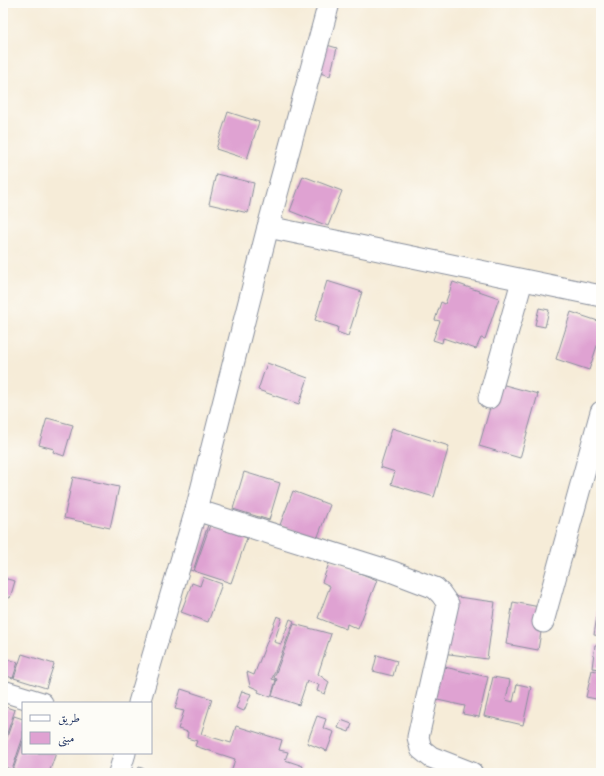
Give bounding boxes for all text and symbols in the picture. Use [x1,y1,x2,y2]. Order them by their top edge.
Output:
legend [22,702,152,754]
text: طريق [58,711,80,727]
text: مبنى [58,731,74,747]

